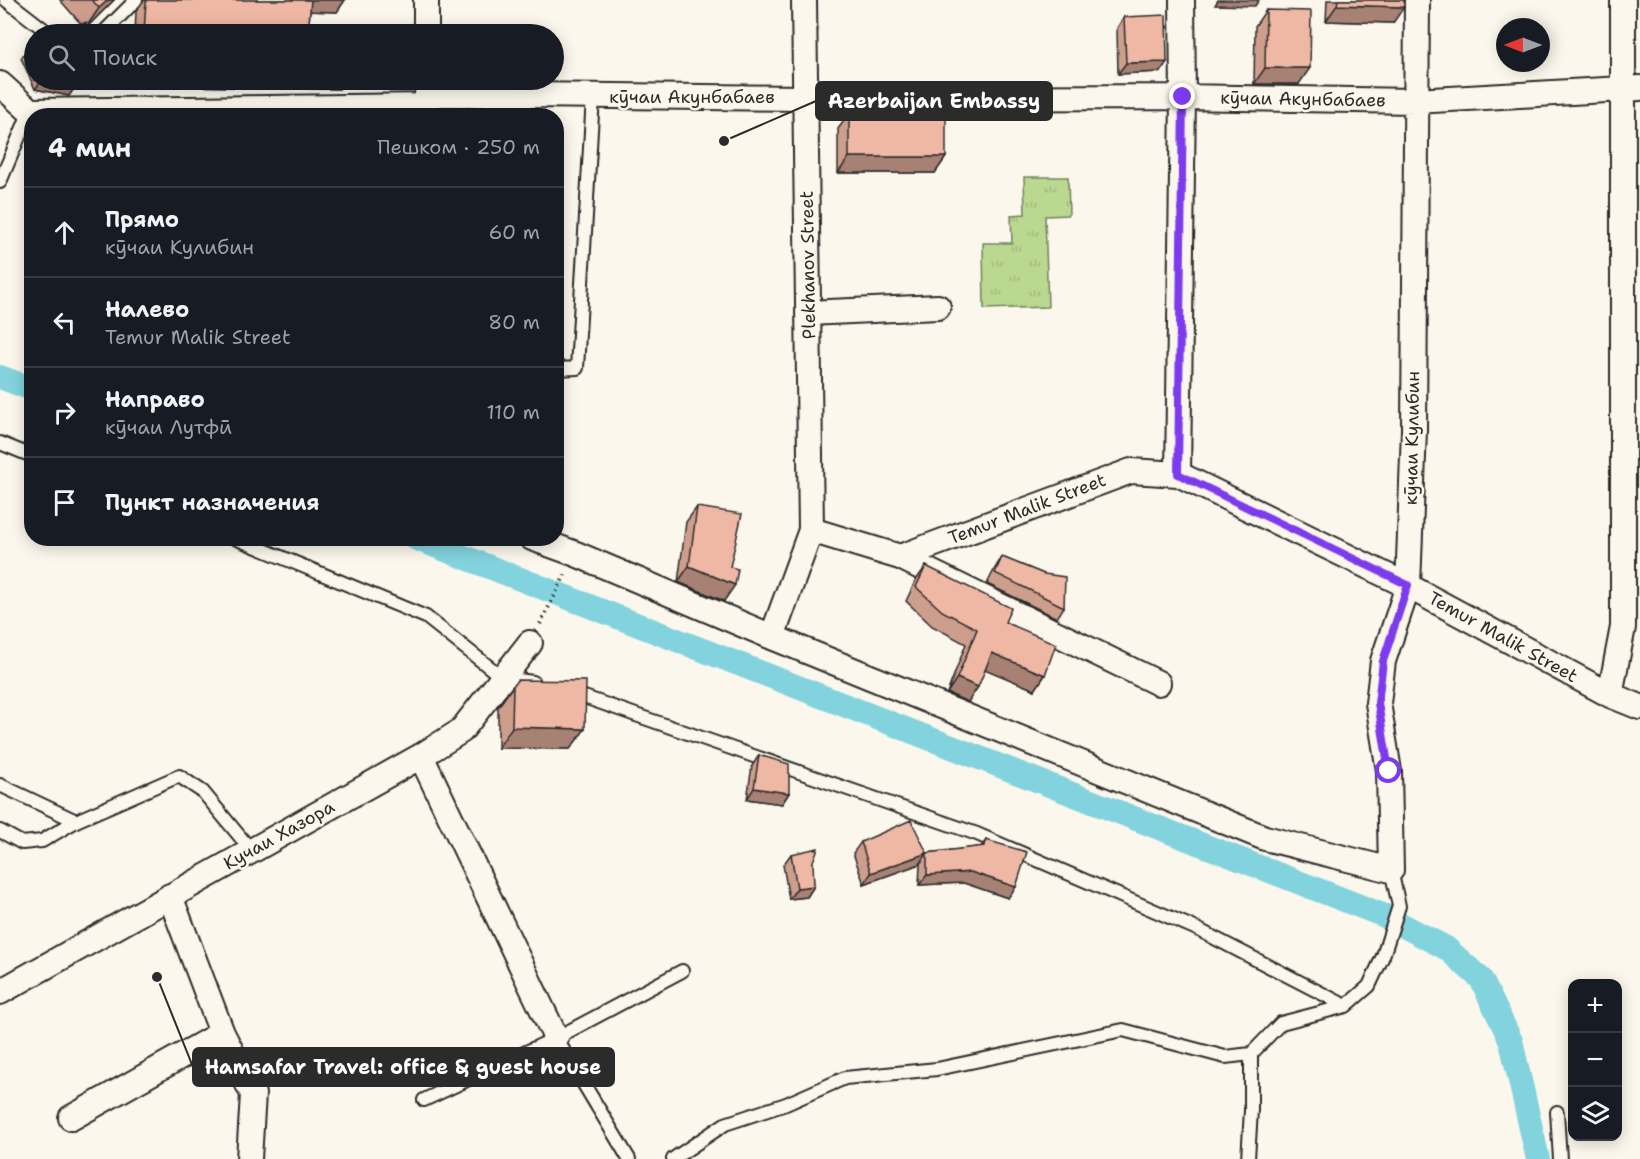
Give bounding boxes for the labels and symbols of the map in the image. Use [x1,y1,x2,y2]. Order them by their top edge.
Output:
north arrow [1496,18,1550,72]
callout: Azerbaijan Embassy [816,82,1052,120]
route end [1169,83,1195,109]
street label: кӯчаи Акунбабаев [609,85,775,109]
street label: кӯчаи Акунбабаев [1220,86,1386,112]
text: Azerbaijan Embassy [828,88,1040,114]
street label: Plekhanov Street [795,190,821,339]
street label: кӯчаи Кулибин [1399,371,1425,505]
street label: Temur Malik Street [945,468,1109,550]
street label: Temur Malik Street [1424,586,1582,688]
route start [1375,757,1401,783]
street label: Кучаи Хазора [219,795,339,875]
callout: Hamsafar Travel: office & guest house [193,1048,614,1086]
text: Hamsafar Travel: office & guest house [205,1054,601,1080]

